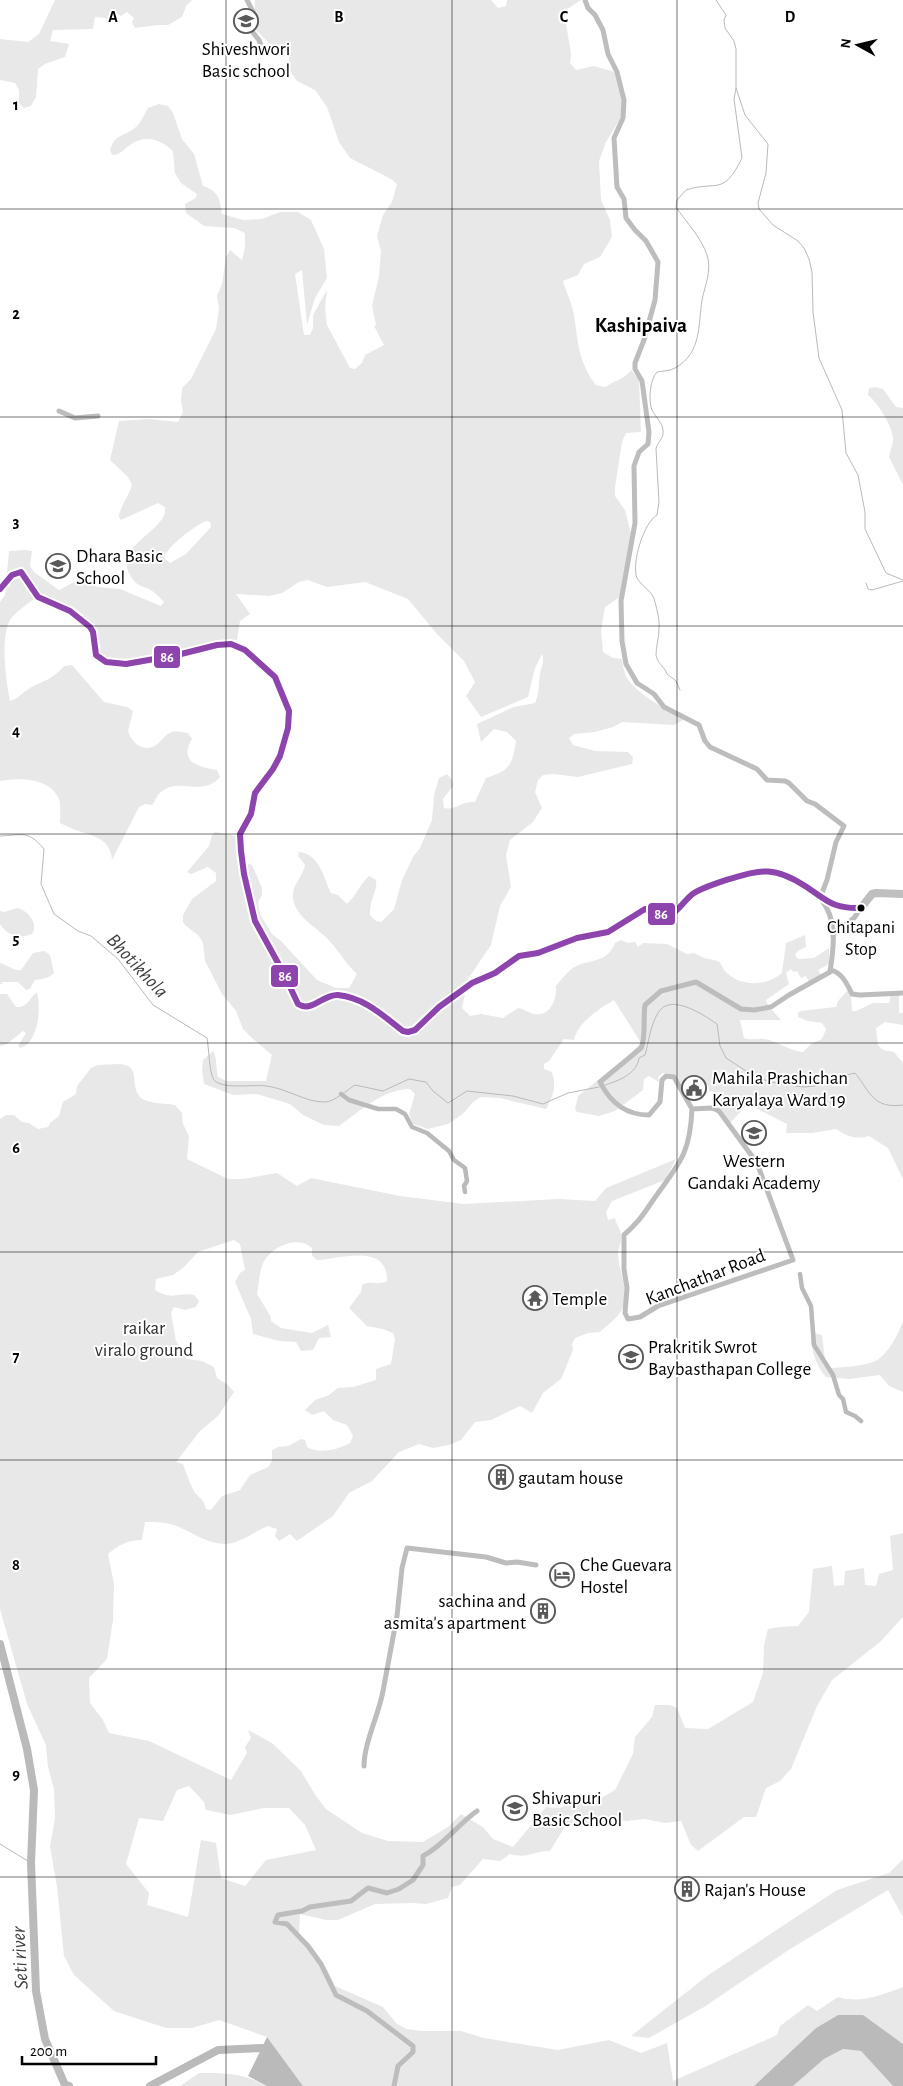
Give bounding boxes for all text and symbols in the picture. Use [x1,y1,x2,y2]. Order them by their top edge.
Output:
school or university icon: Shiveshwori Basic school [233,8,259,34]
text: A [108,9,118,25]
text: B [334,9,344,25]
text: C [560,9,569,25]
text: D [785,9,796,25]
north arrow [833,20,883,70]
text: N [839,38,854,49]
place label: Shiveshwori Basic school [202,40,290,81]
text: 1 [13,97,19,113]
text: 2 [12,306,20,322]
district label: Kashipaiva [595,315,687,336]
text: 3 [13,514,20,530]
place label: Dhara Basic School [76,547,163,588]
school or university icon: Dhara Basic School [45,553,71,579]
line badge: 86 [153,645,181,669]
text: 86 [160,651,174,665]
text: 4 [12,723,20,739]
line badge: 86 [647,902,676,926]
marker: Chitapani Stop [856,903,866,913]
text: 86 [654,908,668,922]
place label: Chitapani Stop [827,919,895,959]
water label: Bhotikhola [103,930,172,1002]
text: 5 [13,931,20,947]
line badge: 86 [270,964,299,988]
text: 86 [278,970,292,984]
place label: Mahila Prashichan Karyalaya Ward 19 [712,1069,848,1110]
public building icon: Mahila Prashichan Karyalaya Ward 19 [681,1075,707,1101]
school or university icon: Western Gandaki Academy [741,1120,767,1146]
text: 6 [12,1140,20,1156]
place label: Western Gandaki Academy [688,1152,820,1193]
street label: Kanchathar Road [643,1246,768,1309]
temple icon: Temple [522,1285,548,1311]
place label: Temple [552,1290,607,1309]
park label: raikar viralo ground [95,1319,193,1360]
place label: Prakritik Swrot Baybasthapan College [648,1338,811,1379]
school or university icon: Prakritik Swrot Baybasthapan College [618,1344,644,1370]
text: 7 [13,1349,20,1365]
building icon: gautam house [488,1464,514,1490]
place label: gautam house [518,1469,623,1488]
place label: Che Guevara Hostel [580,1556,672,1597]
text: 8 [12,1557,20,1573]
hotel icon: Che Guevara Hostel [549,1562,575,1588]
place label: sachina and asmita's apartment [384,1592,526,1633]
building icon: sachina and asmita's apartment [530,1598,556,1624]
text: 9 [12,1766,20,1782]
place label: Shivapuri Basic School [532,1789,622,1830]
school or university icon: Shivapuri Basic School [502,1795,528,1821]
building icon: Rajan's House [674,1876,700,1902]
place label: Rajan's House [704,1881,806,1900]
water label: Seti river [8,1926,32,1990]
scale bar [22,2034,156,2066]
text: 200 m [30,2044,67,2059]

